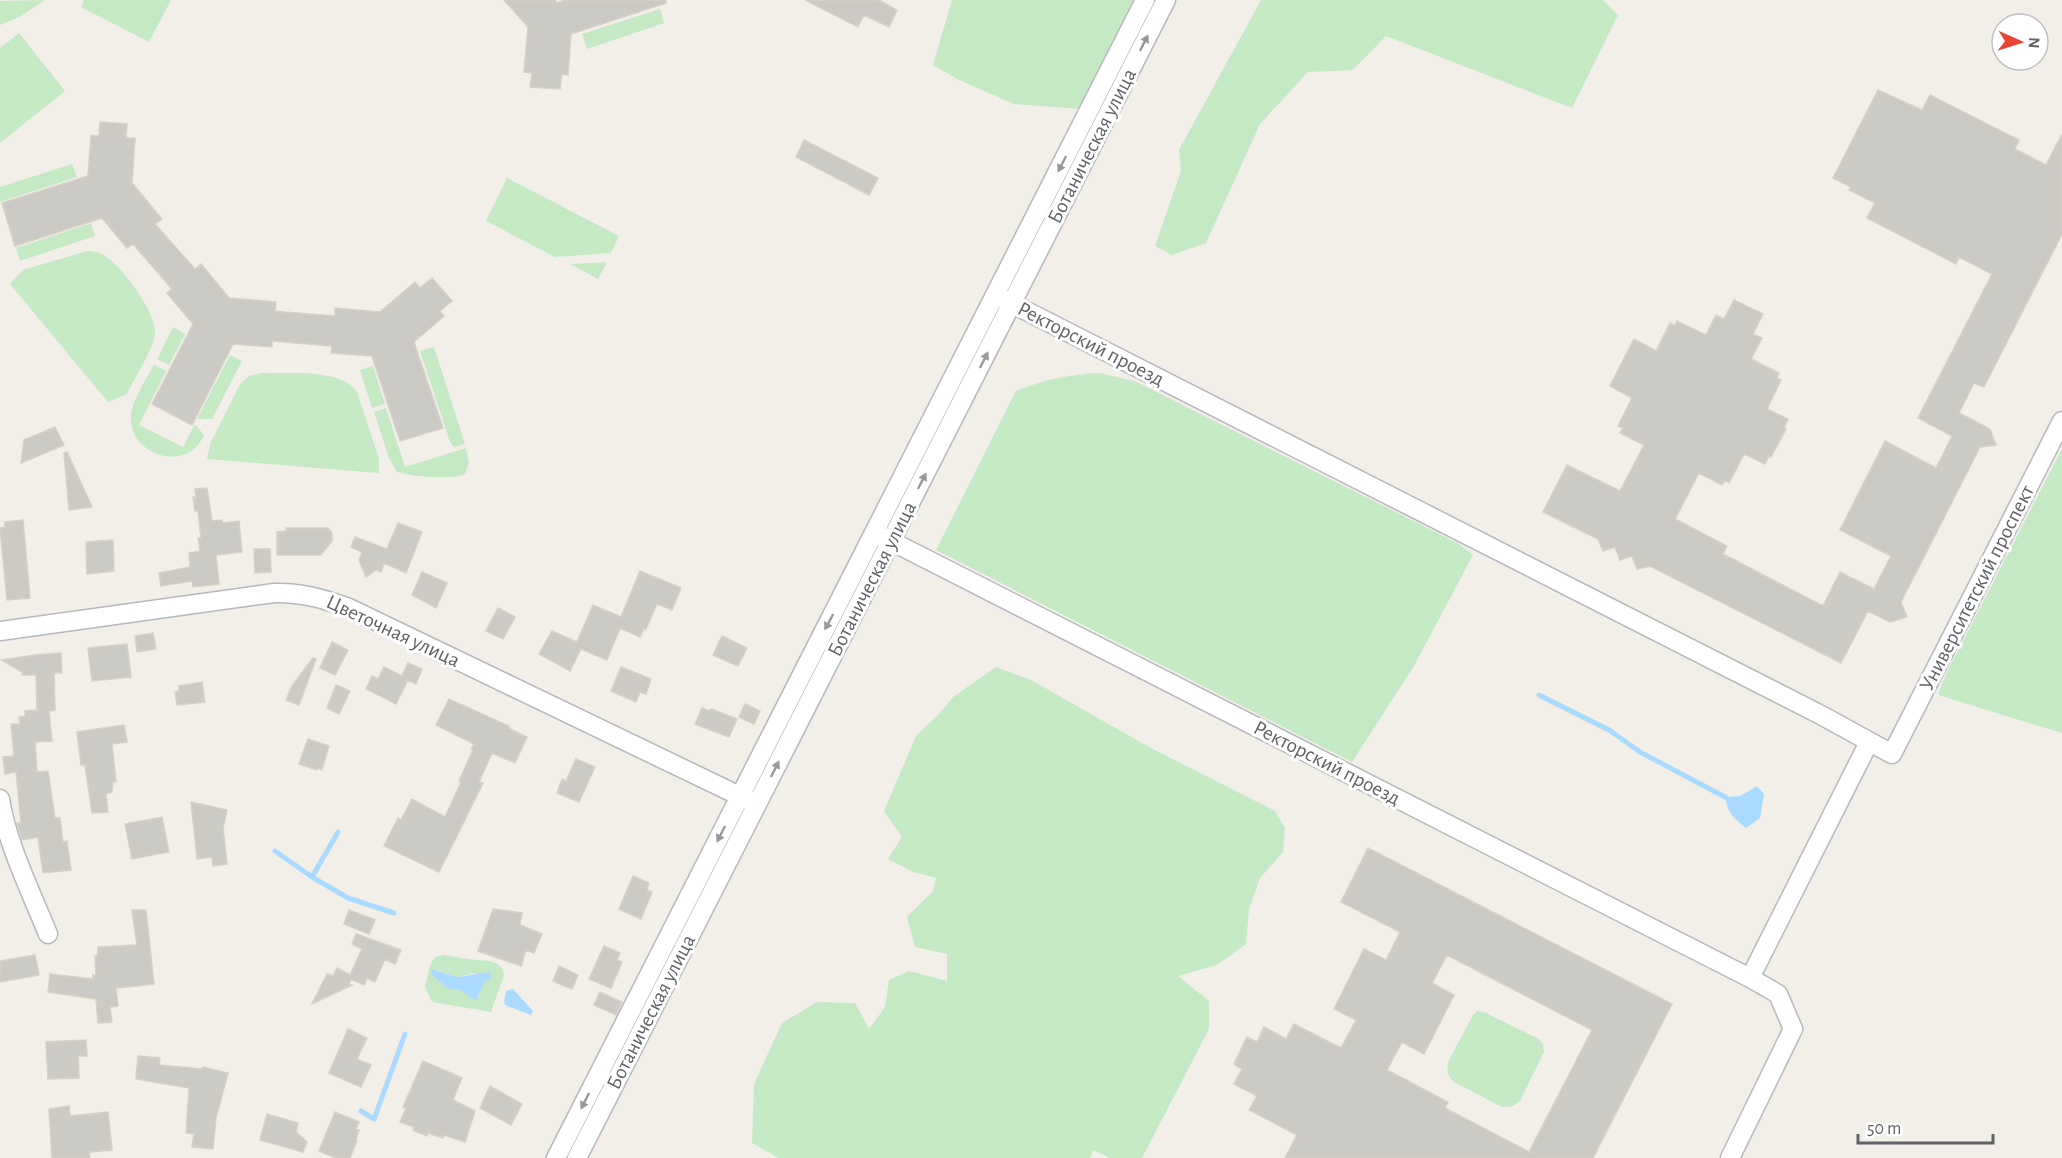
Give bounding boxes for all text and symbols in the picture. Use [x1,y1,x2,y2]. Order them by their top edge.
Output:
north arrow [1990,12,2050,72]
one-way arrow [1140,35,1149,52]
text: N [2026,37,2042,49]
street label: Ботаническая улица [1044,65,1140,227]
one-way arrow [1057,156,1066,173]
street label: Ректорский проезд [1014,298,1168,390]
one-way arrow [979,352,988,369]
one-way arrow [917,473,927,490]
street label: Университетский проспект [1916,481,2038,694]
street label: Ботаническая улица [824,498,920,660]
street label: Цветочная улица [323,591,463,671]
one-way arrow [824,614,833,631]
street label: Ректорский проезд [1250,717,1404,809]
one-way arrow [771,761,780,778]
one-way arrow [716,825,726,842]
street label: Ботаническая улица [603,931,699,1093]
one-way arrow [580,1093,590,1110]
scale bar [1858,1107,1993,1145]
text: 50 m [1867,1120,1901,1138]

